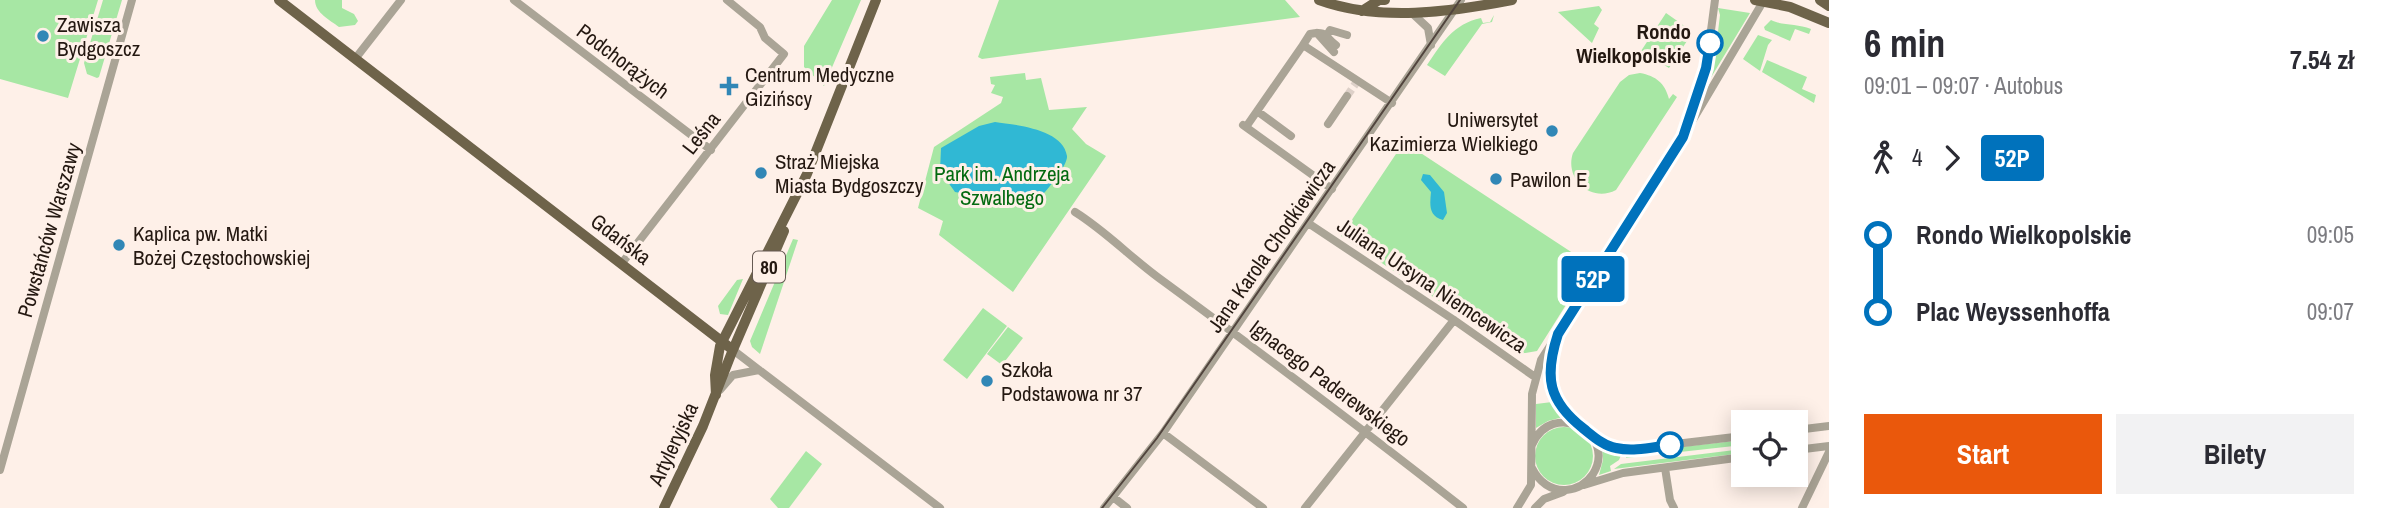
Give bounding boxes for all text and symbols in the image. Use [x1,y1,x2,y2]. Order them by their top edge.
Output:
place label: Zawisza Bydgoszcz [57,10,141,63]
street label: Podchorążych [571,17,675,105]
place label: Rondo Wielkopolskie [1576,17,1691,70]
text: 6 min [1864,18,1945,69]
marker: Zawisza Bydgoszcz [35,28,51,44]
marker: Rondo Wielkopolskie [1697,30,1723,56]
text: 7.54 zł [2290,42,2354,77]
place label: Centrum Medyczne Gizińscy [745,60,894,113]
text: 09:01 – 09:07 · Autobus [1864,70,2063,101]
marker: Centrum Medyczne Gizińscy [719,76,739,96]
street label: Leśna [675,105,727,160]
place label: Uniwersytet Kazimierza Wielkiego [1370,105,1538,158]
marker: Uniwersytet Kazimierza Wielkiego [1544,123,1560,139]
street label: Powstańców Warszawy [10,139,88,321]
icon: walk [1864,139,1902,177]
icon: forward [1933,139,1971,177]
text: 4 [1912,142,1923,173]
text: 52P [1995,142,2030,174]
place label: Straż Miejska Miasta Bydgoszczy [775,147,924,200]
street label: Jana Karola Chodkiewicza [1200,153,1342,338]
park label: Park im. Andrzeja Szwalbego [934,159,1070,212]
marker: Straż Miejska Miasta Bydgoszczy [753,165,769,181]
place label: Pawilon E [1510,165,1588,194]
marker: Pawilon E [1488,171,1504,187]
street label: Gdańska [585,207,658,272]
street label: Juliana Ursyna Niemcewicza [1331,211,1533,360]
text: Rondo Wielkopolskie [1916,217,2131,252]
place label: Kaplica pw. Matki Bożej Częstochowskiej [133,219,310,272]
text: 09:05 [2307,219,2354,250]
marker: Kaplica pw. Matki Bożej Częstochowskiej [111,237,127,253]
road number: 80 [753,252,785,282]
line badge: 52P [1553,256,1633,302]
text: 52P [1575,263,1611,295]
text: Plac Weyssenhoffa [1916,294,2110,329]
text: 09:07 [2307,296,2354,327]
street label: Ignacego Paderewskiego [1244,313,1416,453]
place label: Szkoła Podstawowa nr 37 [1001,355,1143,408]
marker: Szkoła Podstawowa nr 37 [979,373,995,389]
street label: Artyleryjska [641,397,705,491]
map controls [1731,410,1808,487]
button: locate [1731,410,1808,487]
button: Start [1864,414,2102,494]
button: Bilety [2116,414,2354,494]
unlabelled marker [1657,432,1683,458]

